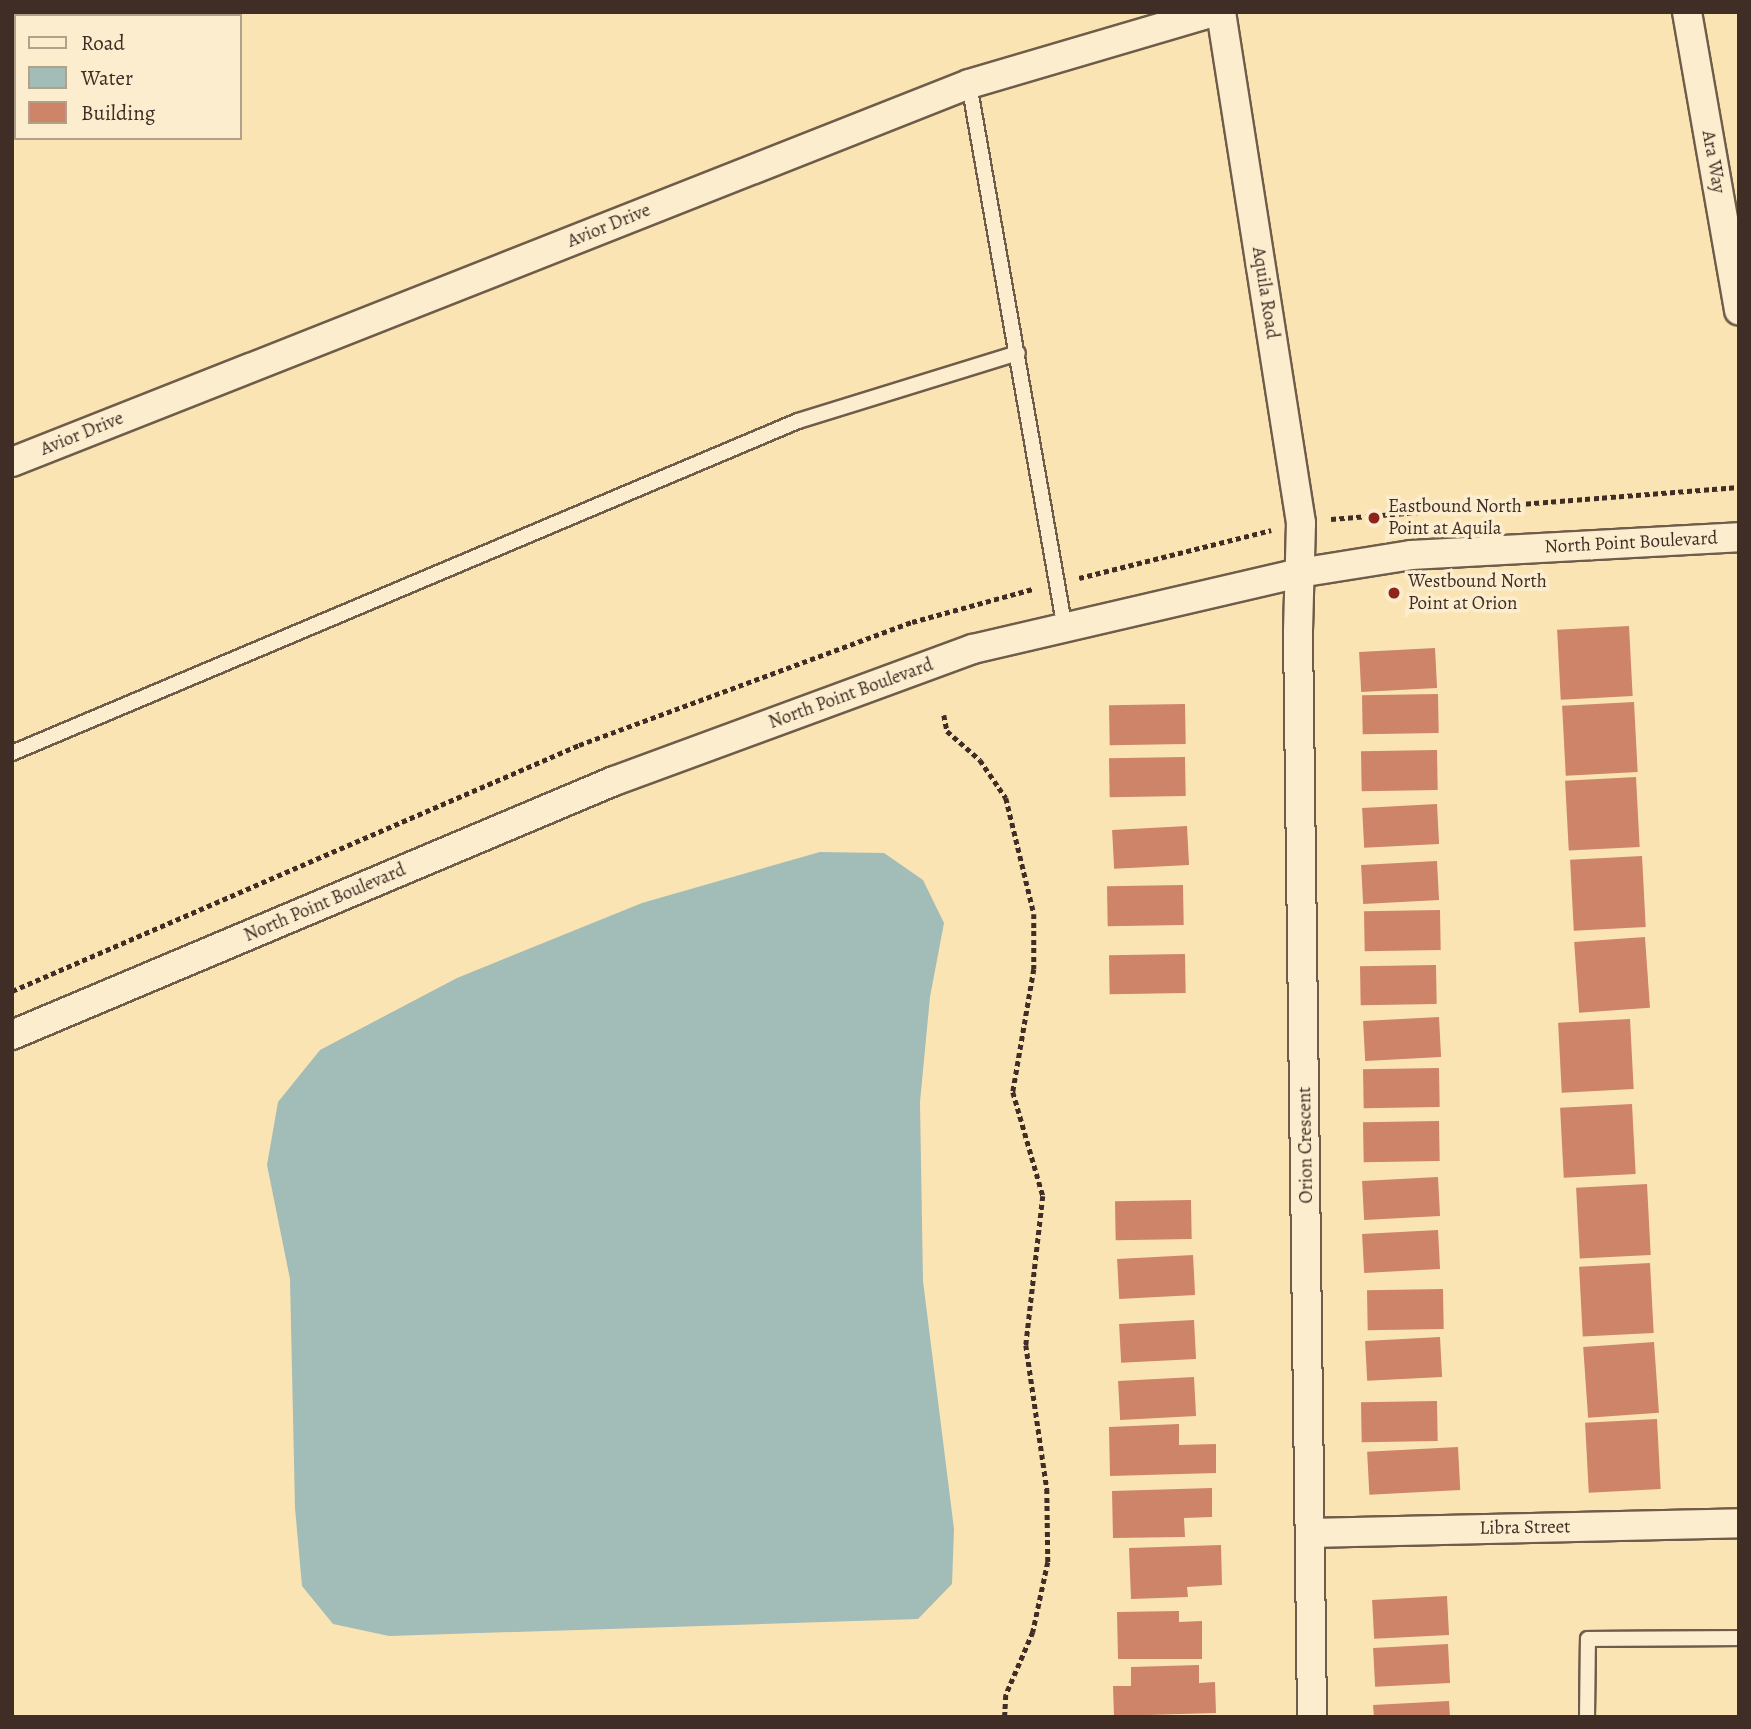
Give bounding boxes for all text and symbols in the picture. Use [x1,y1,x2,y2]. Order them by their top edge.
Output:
legend [14,14,242,140]
text: Road [81,29,125,57]
text: Water [81,64,133,92]
text: Building [81,99,155,127]
street label: Ara Way [1696,129,1730,195]
street label: Avior Drive [564,199,654,253]
street label: Aquila Road [1246,245,1284,341]
street label: Avior Drive [37,407,127,461]
place label: Eastbound North Point at Aquila [1388,496,1522,540]
marker: Eastbound North Point at Aquila [1366,510,1382,526]
street label: North Point Boulevard [1544,527,1718,559]
place label: Westbound North Point at Orion [1408,571,1547,615]
marker: Westbound North Point at Orion [1386,585,1402,601]
street label: North Point Boulevard [766,654,936,734]
street label: North Point Boulevard [241,859,409,947]
street label: Orion Crescent [1294,1086,1318,1204]
street label: Libra Street [1479,1516,1571,1540]

